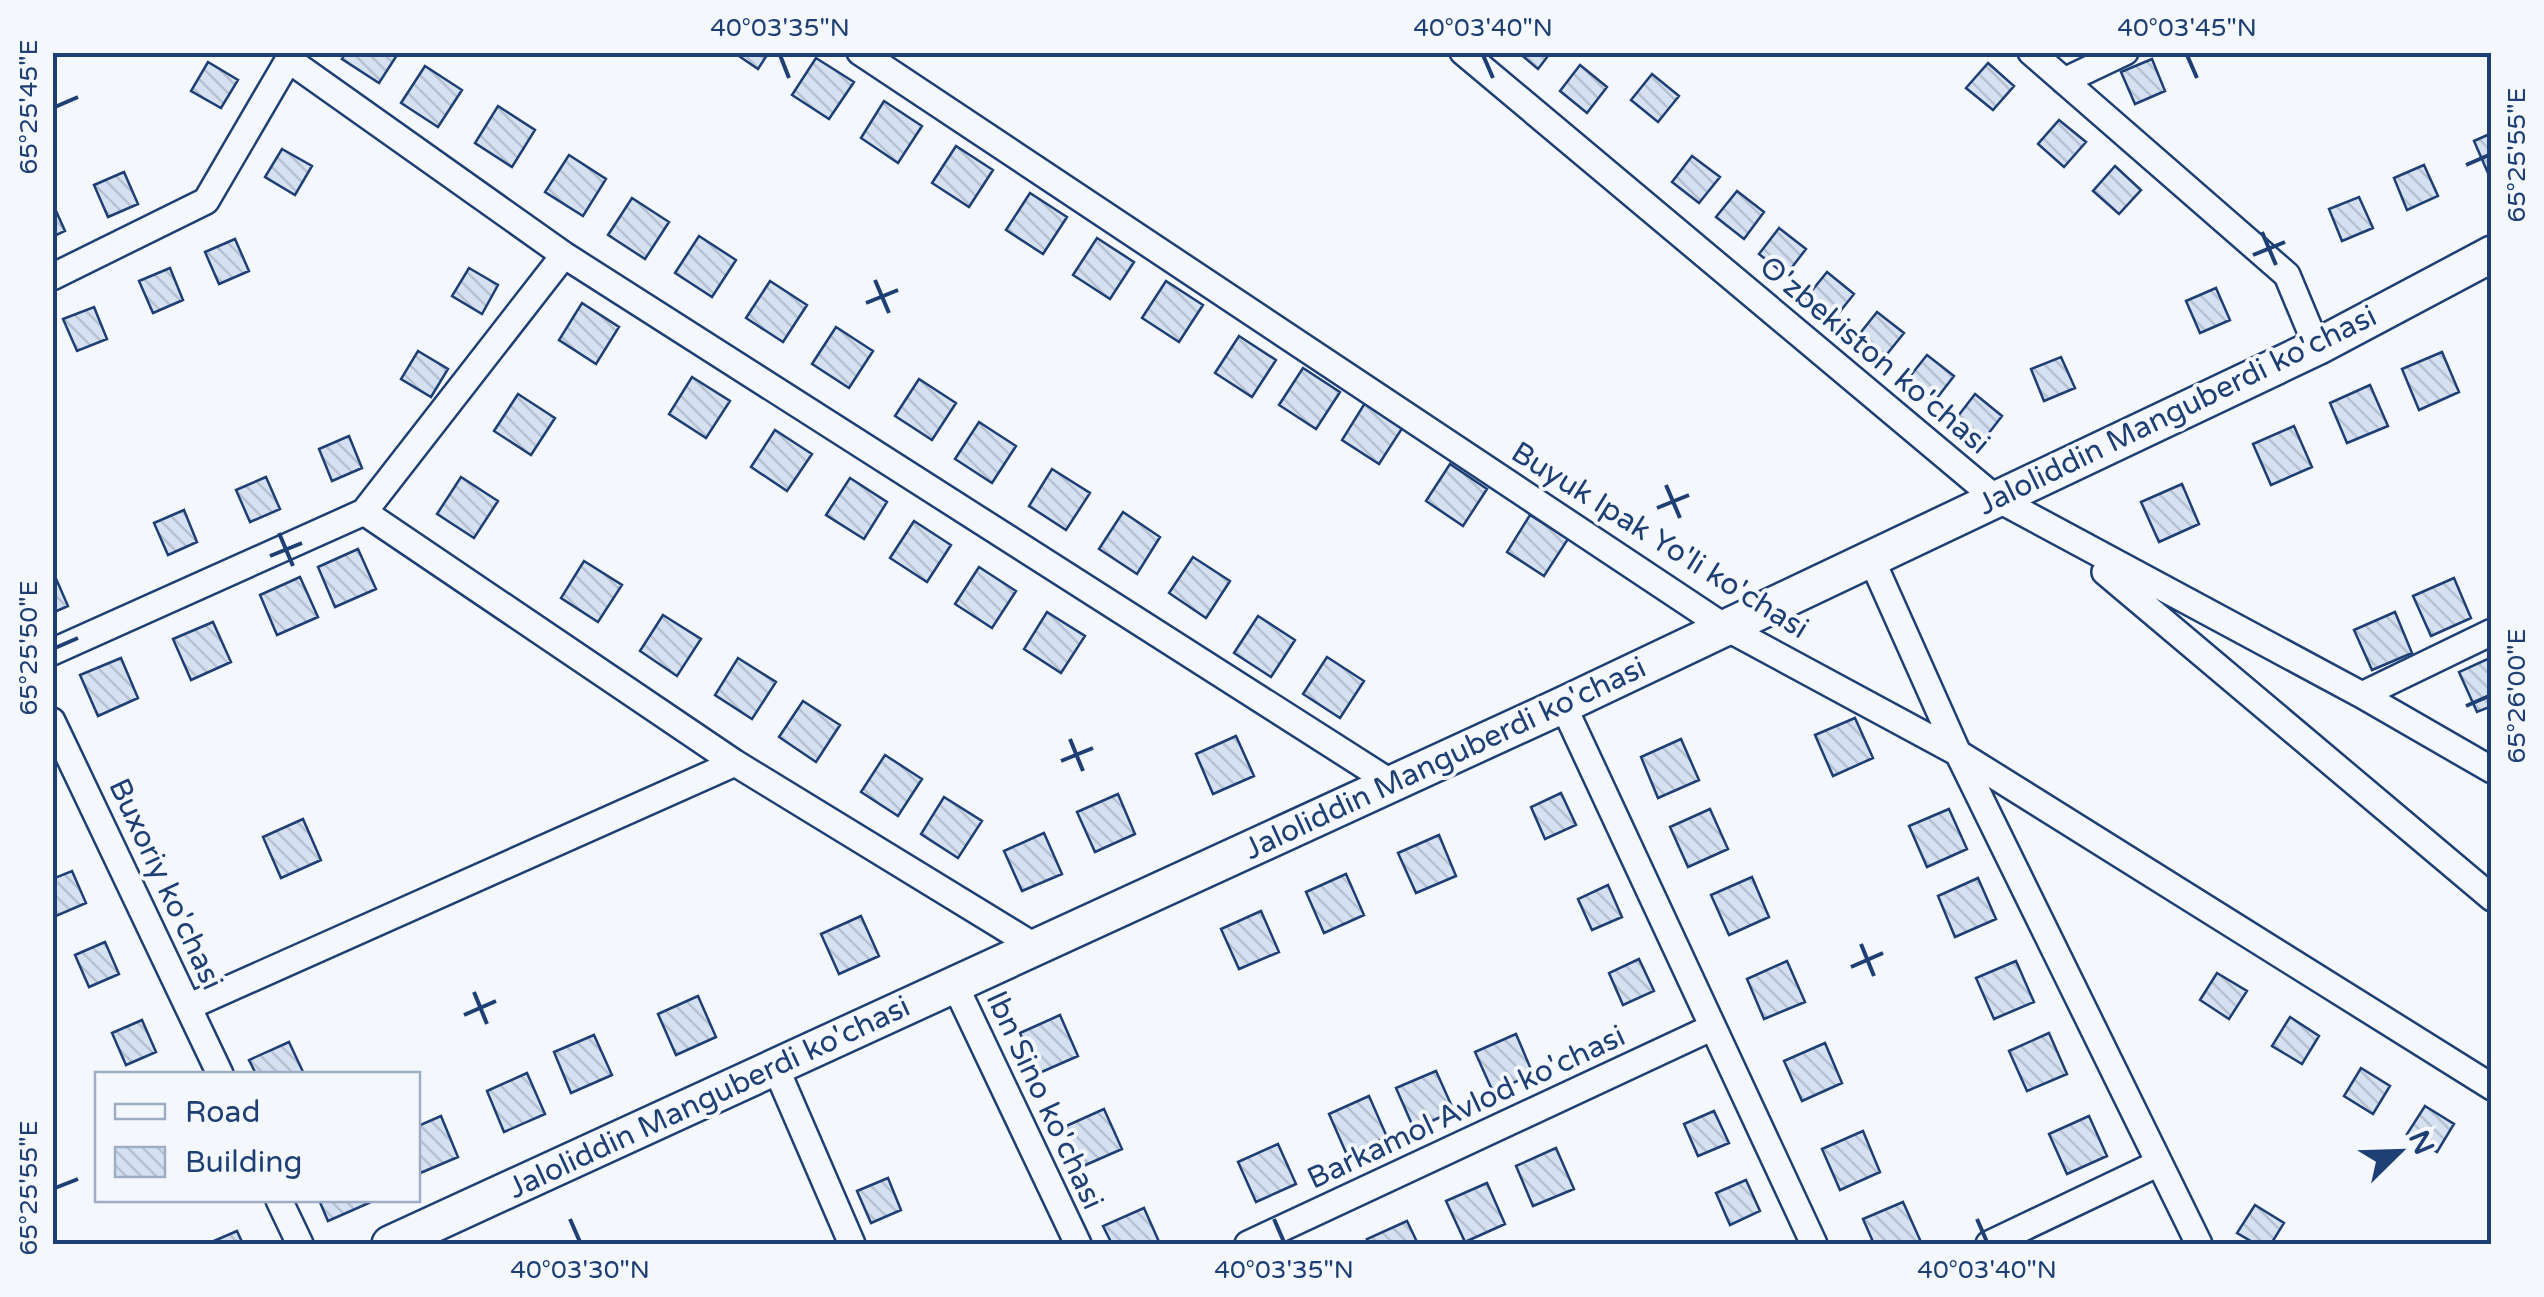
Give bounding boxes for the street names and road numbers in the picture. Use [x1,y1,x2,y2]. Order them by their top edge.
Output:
street label: O'zbekiston ko'chasi [1752,248,1997,462]
street label: Jaloliddin Manguberdi ko'chasi [1972,298,2383,523]
street label: Buyuk Ipak Yo'li ko'chasi [1504,434,1815,647]
street label: Jaloliddin Manguberdi ko'chasi [1238,649,1652,868]
street label: Buxoriy ko'chasi [100,773,231,996]
street label: Ibn Sino ko'chasi [978,985,1111,1215]
street label: Jaloliddin Manguberdi ko'chasi [502,988,916,1207]
street label: Barkamol Avlod ko'chasi [1301,1018,1631,1197]

